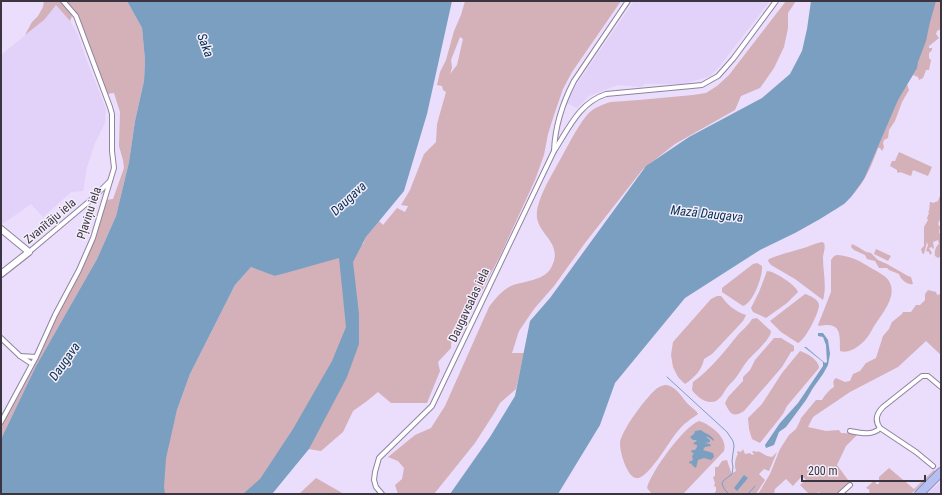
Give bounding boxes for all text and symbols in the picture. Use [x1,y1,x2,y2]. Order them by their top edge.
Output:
water label: Saka [194,31,217,59]
water label: Daugava [328,178,369,218]
street label: Pļaviņu iela [74,185,105,241]
street label: Zvanītāju iela [21,195,79,247]
water label: Mazā Daugava [670,202,744,225]
street label: Daugavsalas iela [446,266,492,344]
water label: Daugava [46,339,83,383]
scale bar [802,457,925,483]
text: 200 m [808,464,838,478]

